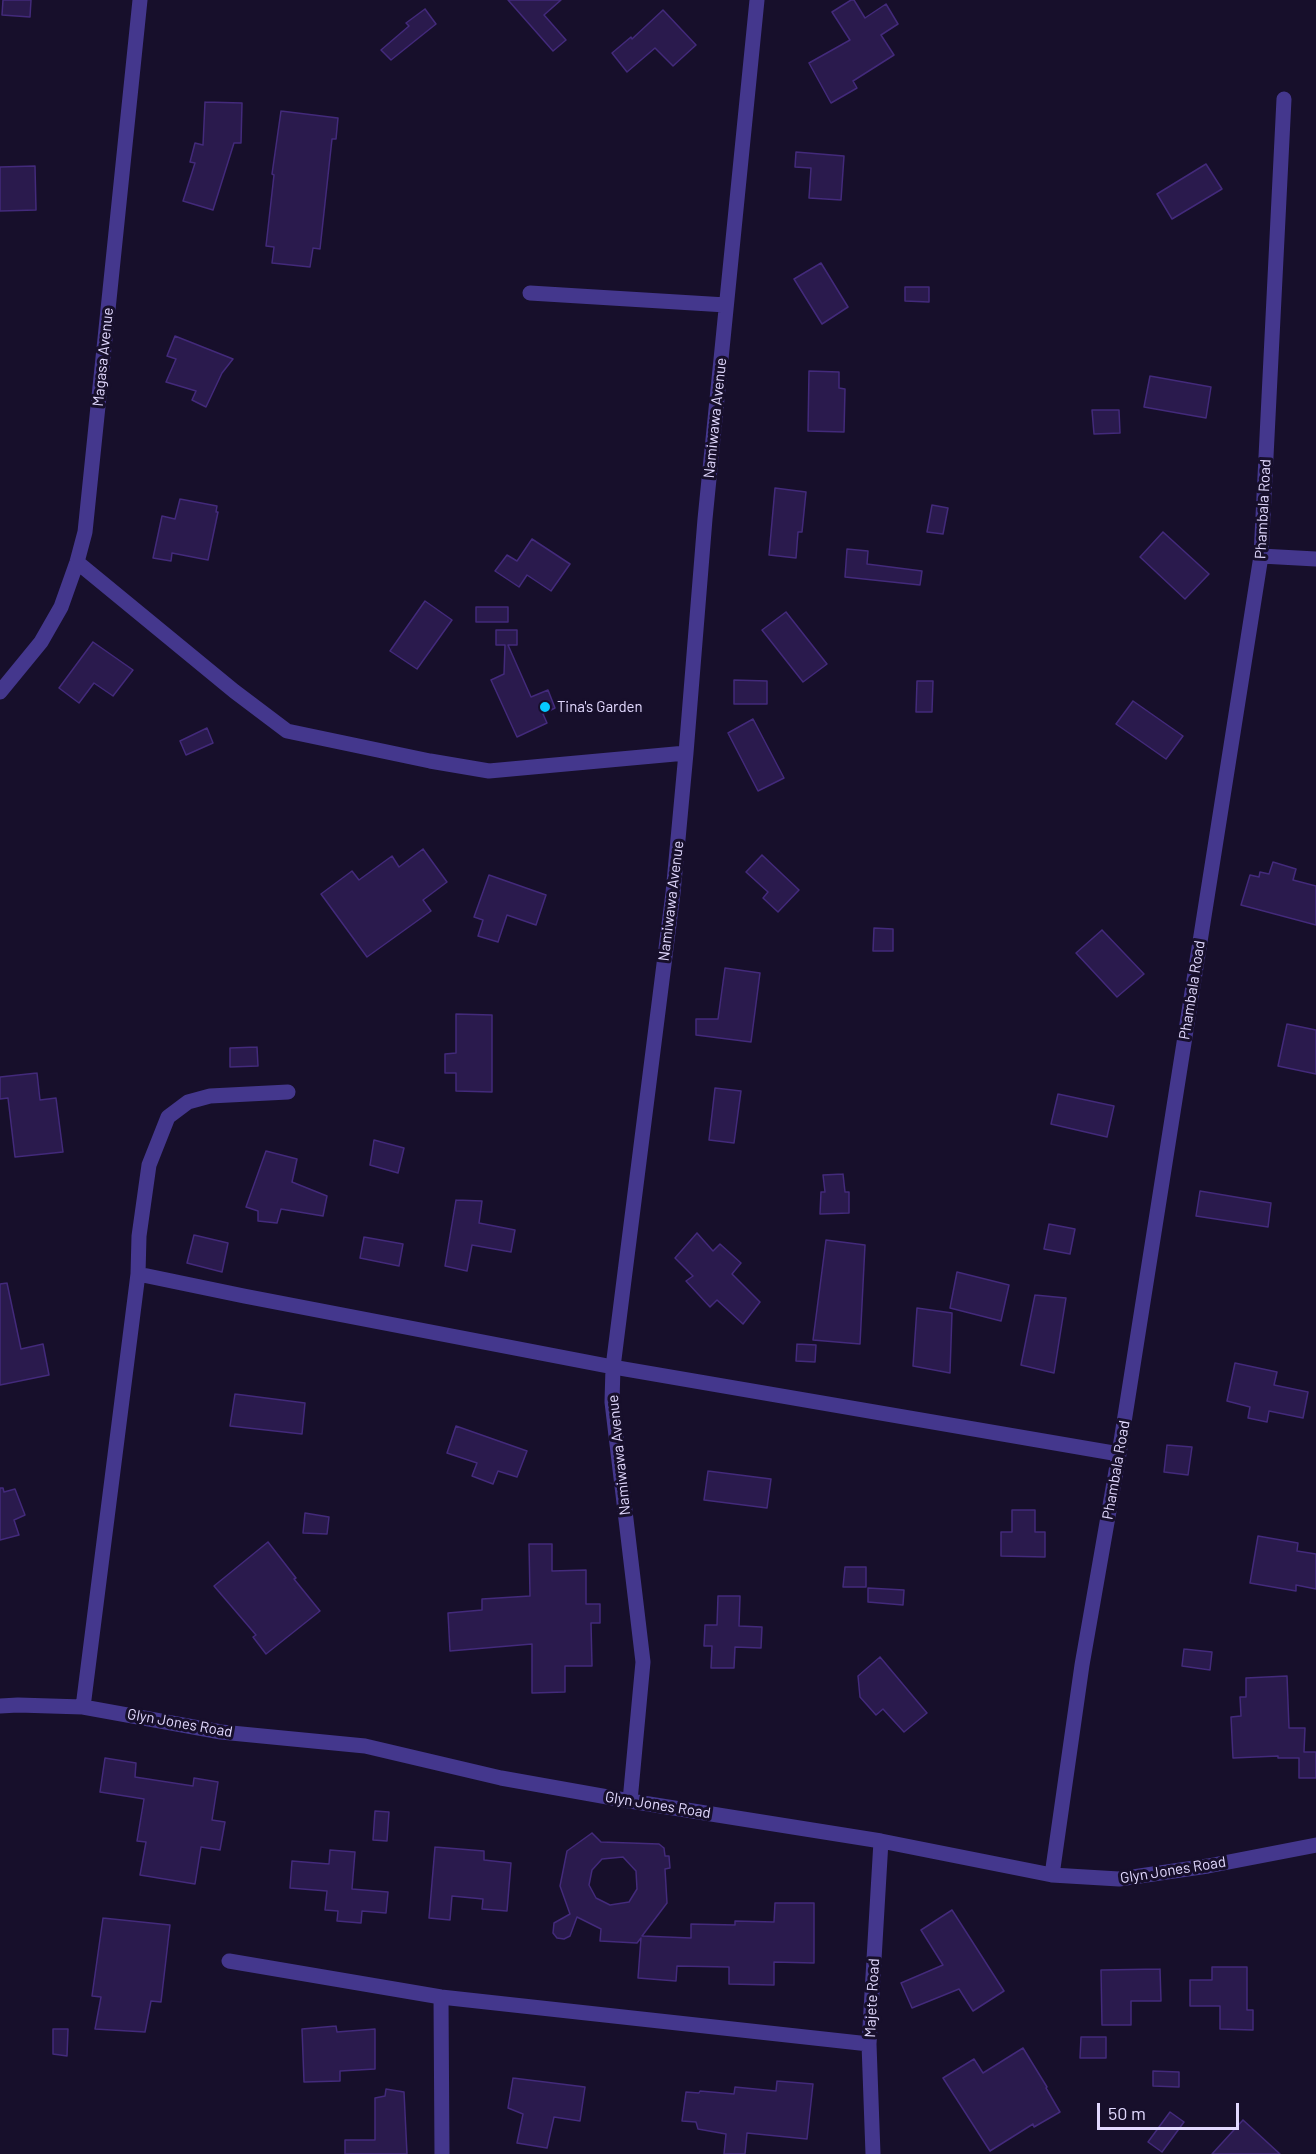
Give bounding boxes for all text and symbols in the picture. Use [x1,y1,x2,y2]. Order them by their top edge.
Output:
street label: Magasa Avenue [89,307,117,407]
street label: Namiwawa Avenue [700,357,730,479]
street label: Phambala Road [1251,459,1275,559]
place label: Tina's Garden [557,698,643,716]
marker: Tina's Garden [538,700,552,714]
street label: Namiwawa Avenue [655,840,687,962]
street label: Phambala Road [1175,939,1209,1041]
street label: Namiwawa Avenue [604,1394,634,1516]
street label: Phambala Road [1098,1419,1134,1521]
street label: Glyn Jones Road [126,1705,234,1741]
street label: Glyn Jones Road [604,1788,712,1822]
street label: Glyn Jones Road [1119,1853,1227,1887]
street label: Majete Road [861,1958,883,2038]
scale bar [1100,2091,1242,2129]
text: 50 m [1108,2102,1146,2124]

